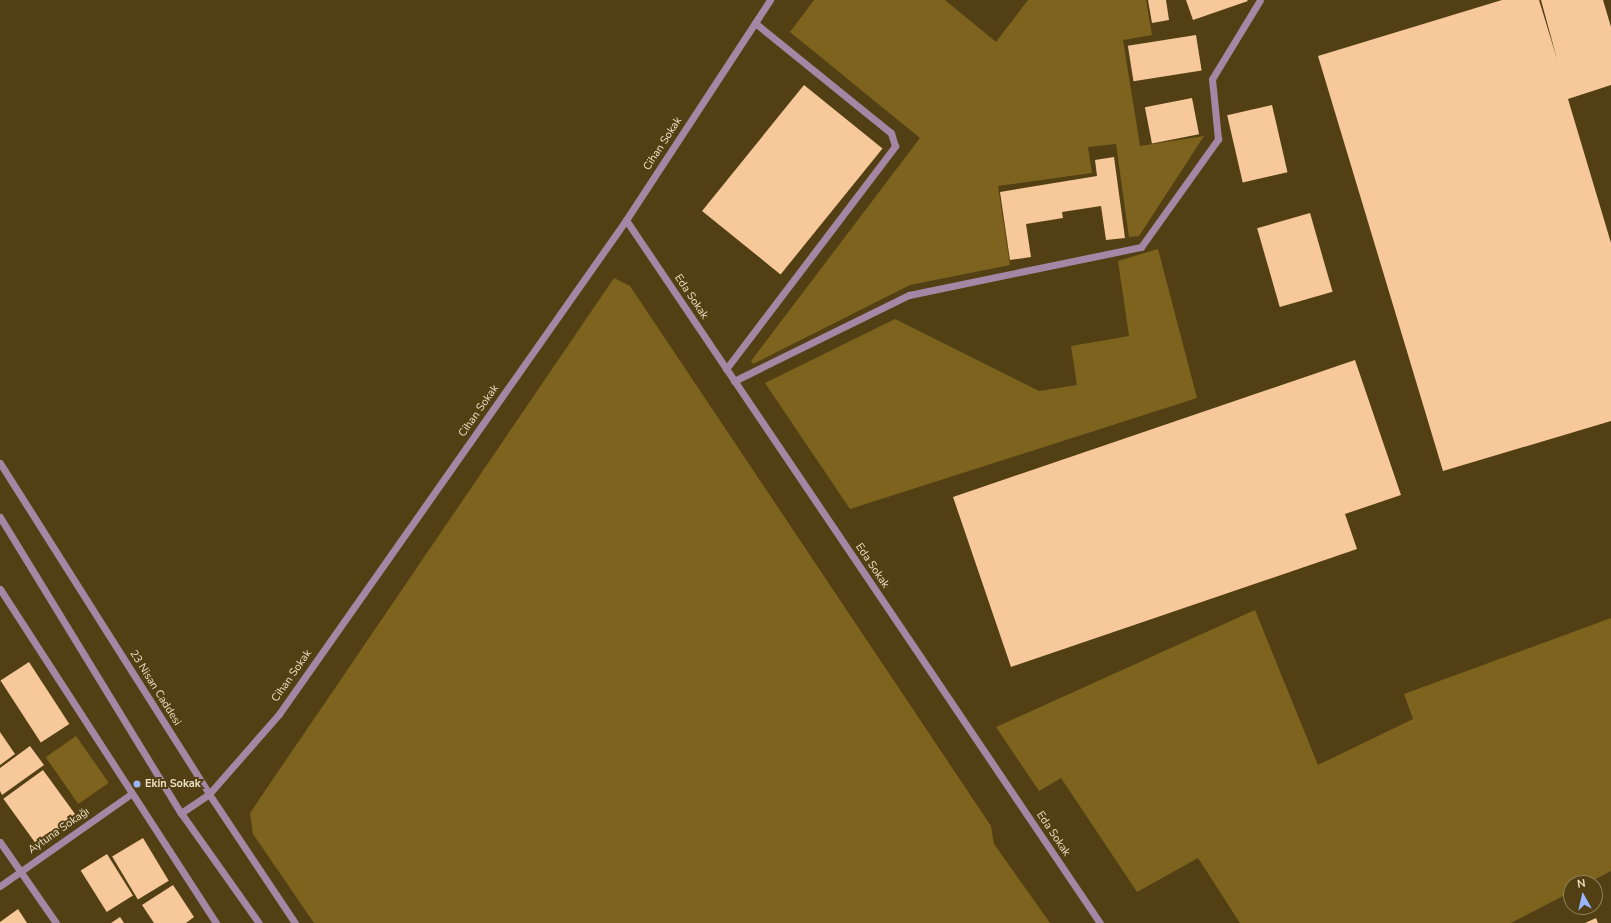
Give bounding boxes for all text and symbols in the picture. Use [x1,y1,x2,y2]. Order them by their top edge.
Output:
street label: Cihan Sokak [641,115,685,173]
street label: Eda Sokak [671,272,711,322]
street label: Cihan Sokak [456,382,502,440]
street label: Eda Sokak [852,541,892,591]
street label: Cihan Sokak [269,647,315,705]
street label: 23 Nisan Caddesi [126,648,184,728]
place label: Ekin Sokak [145,777,201,791]
marker: Ekin Sokak [132,779,142,789]
street label: Aytuna Sokağı [26,805,92,857]
street label: Eda Sokak [1033,809,1073,859]
north arrow [1563,875,1603,915]
text: N [1576,876,1587,892]

